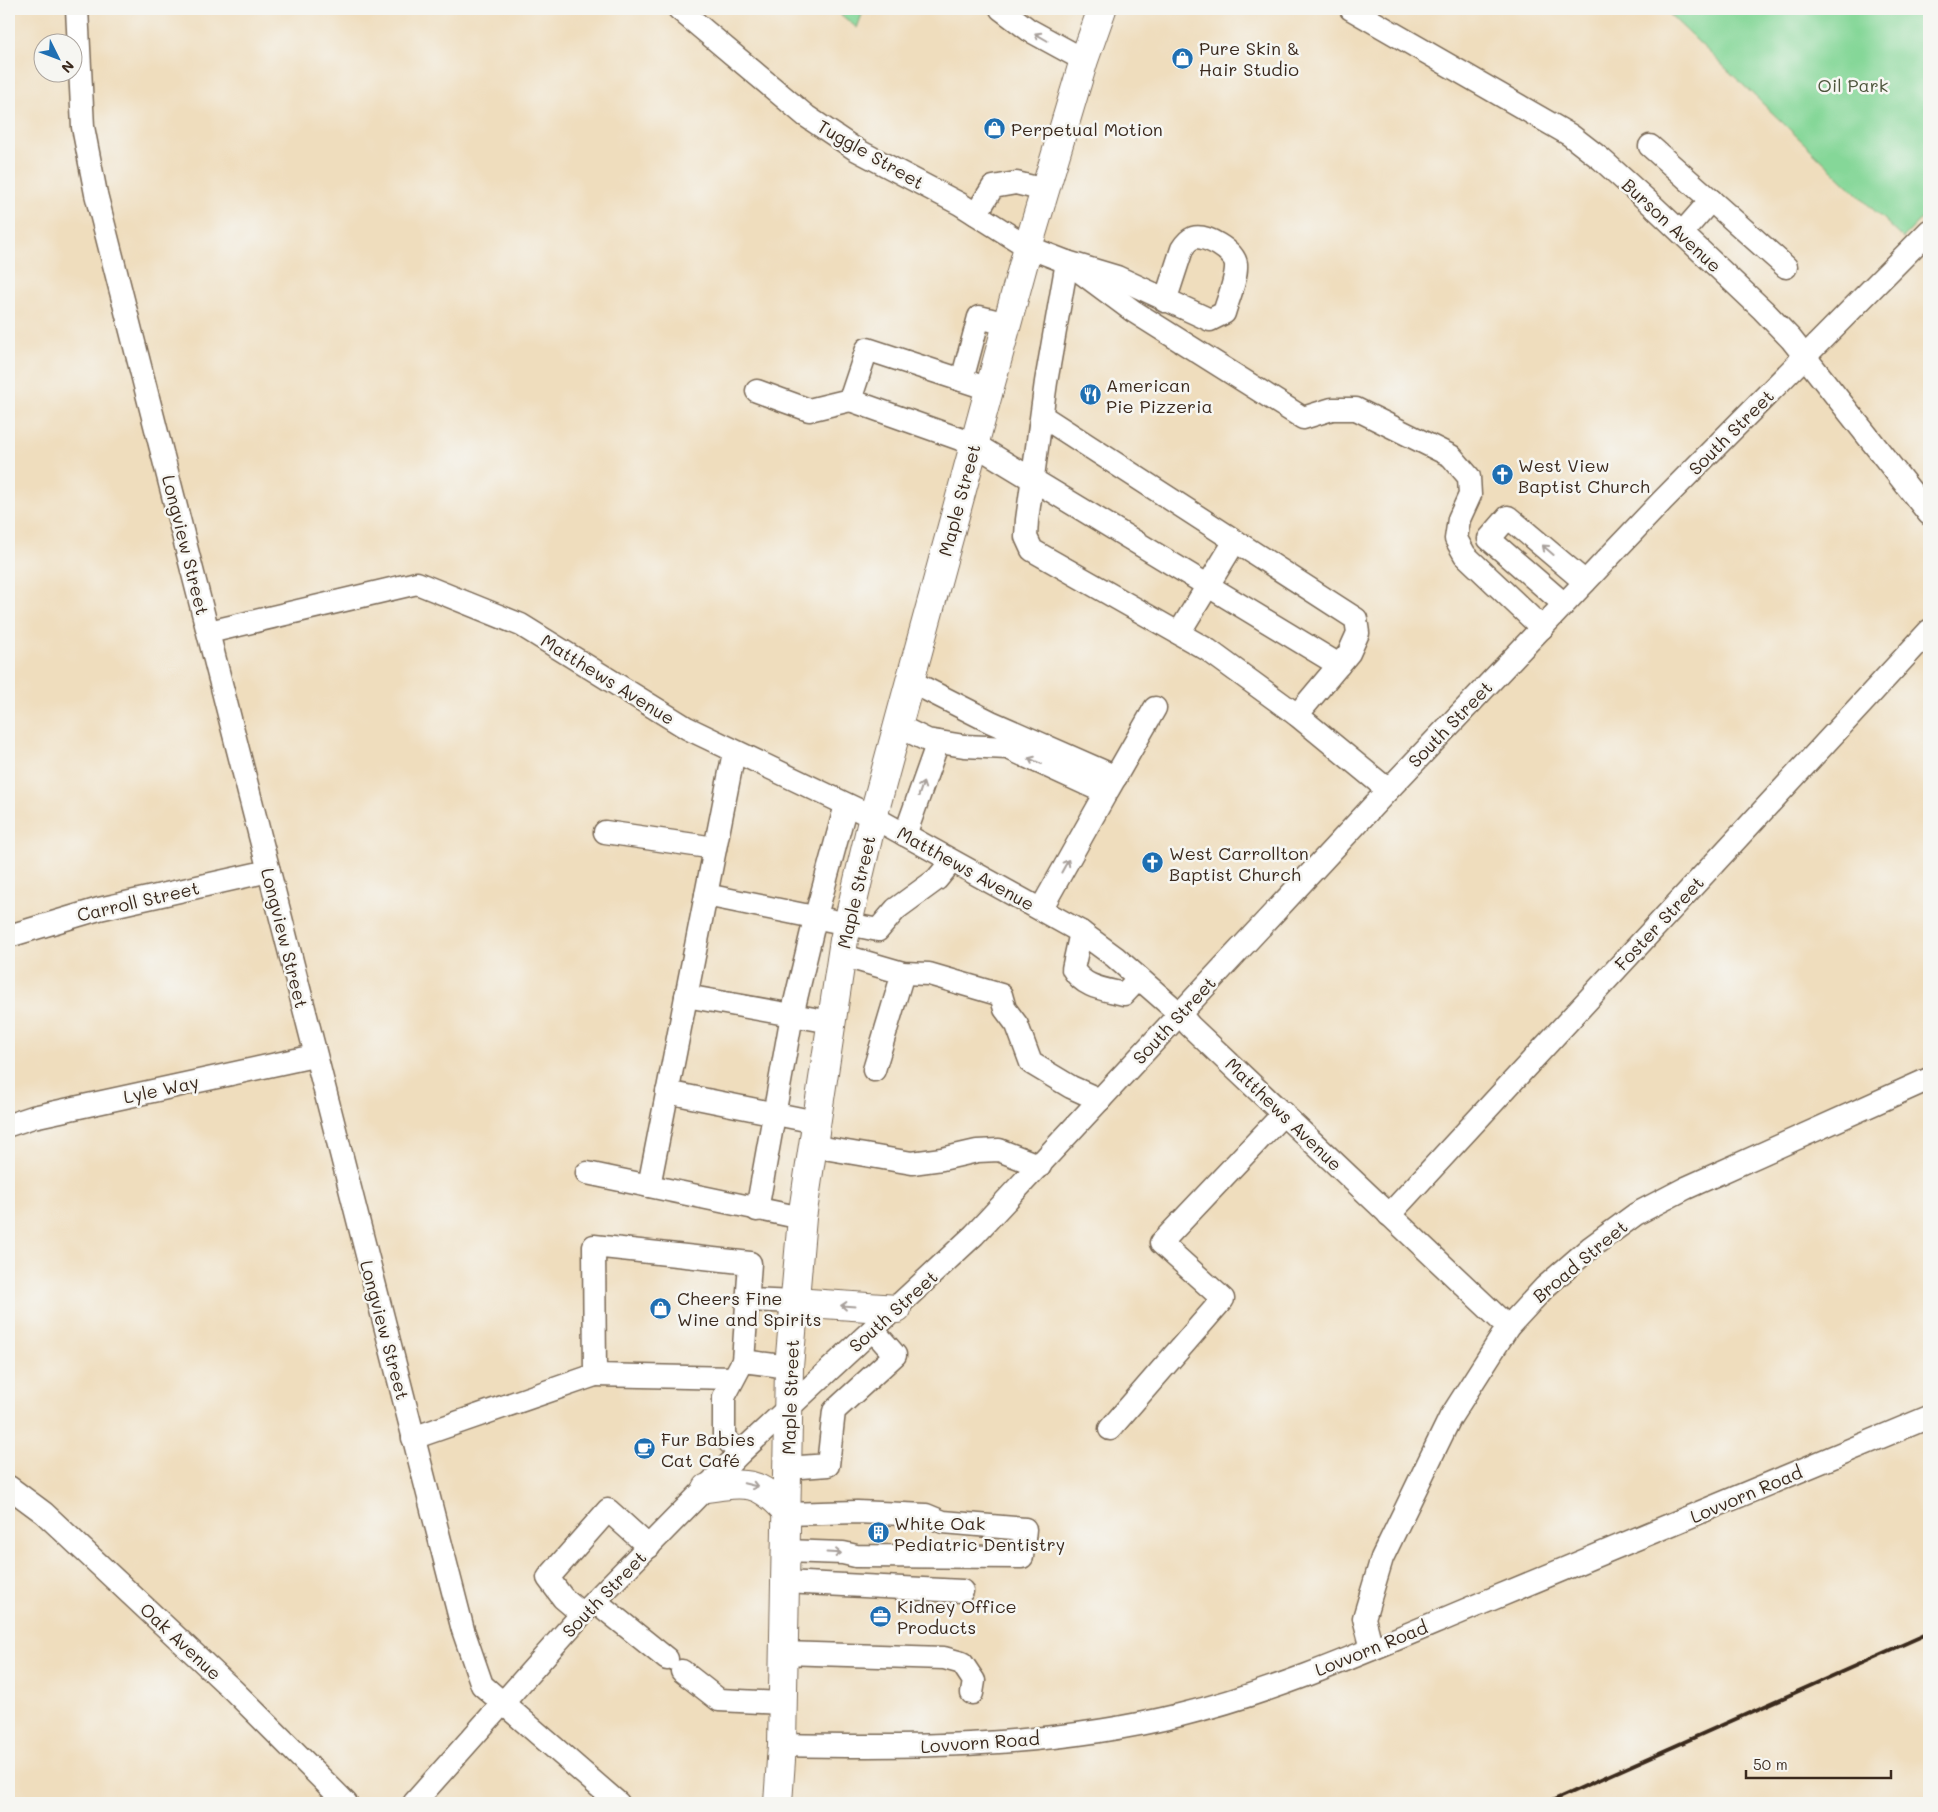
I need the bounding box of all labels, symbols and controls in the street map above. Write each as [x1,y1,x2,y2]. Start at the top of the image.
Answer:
one-way arrow [1034,31,1049,41]
north arrow [32,32,82,82]
place label: Pure Skin & Hair Studio [1199,36,1300,81]
shop icon: Pure Skin & Hair Studio [1171,46,1195,70]
text: N [57,57,79,77]
park label: Oil Park [1818,73,1888,97]
street label: Tuggle Street [813,114,929,194]
shop icon: Perpetual Motion [983,117,1007,141]
place label: Perpetual Motion [1011,117,1163,141]
street label: Burson Avenue [1617,173,1727,277]
place label: American Pie Pizzeria [1106,373,1213,418]
restaurant icon: American Pie Pizzeria [1078,383,1102,407]
street label: South Street [1683,384,1779,480]
street label: Maple Street [932,441,986,559]
place label: West View Baptist Church [1518,453,1650,498]
church icon: West View Baptist Church [1490,463,1514,487]
street label: Longview Street [157,472,215,618]
one-way arrow [1542,544,1555,556]
street label: Matthews Avenue [537,628,679,730]
street label: South Street [1403,675,1497,773]
one-way arrow [1028,755,1043,765]
one-way arrow [917,782,926,798]
street label: Matthews Avenue [893,820,1039,916]
street label: Maple Street [831,833,881,951]
place label: West Carrollton Baptist Church [1169,841,1309,886]
church icon: West Carrollton Baptist Church [1141,851,1165,875]
one-way arrow [1060,859,1070,874]
street label: Longview Street [256,865,314,1011]
street label: Foster Street [1609,871,1709,975]
street label: Carroll Street [74,875,202,927]
street label: South Street [1127,971,1221,1069]
street label: Matthews Avenue [1220,1052,1348,1176]
street label: Lyle Way [121,1069,201,1109]
street label: Broad Street [1528,1214,1632,1308]
street label: Longview Street [355,1257,415,1403]
street label: South Street [843,1265,943,1357]
place label: Cheers Fine Wine and Spirits [677,1286,822,1331]
shop icon: Cheers Fine Wine and Spirits [649,1296,673,1320]
one-way arrow [841,1301,857,1311]
street label: Maple Street [776,1339,804,1455]
place label: Fur Babies Cat Café [661,1427,755,1472]
cafe icon: Fur Babies Cat Café [633,1437,657,1461]
street label: Lovvorn Road [1686,1460,1806,1528]
one-way arrow [742,1481,758,1490]
place label: White Oak Pediatric Dentistry [894,1511,1065,1556]
building icon: White Oak Pediatric Dentistry [866,1521,890,1545]
street label: South Street [557,1545,651,1643]
one-way arrow [826,1548,842,1557]
place label: Kidney Office Products [897,1594,1017,1639]
street label: Oak Avenue [135,1597,227,1685]
office icon: Kidney Office Products [869,1604,893,1628]
street label: Lovvorn Road [1311,1614,1431,1682]
street label: Lovvorn Road [920,1726,1040,1758]
scale bar [1746,1747,1890,1779]
text: 50 m [1753,1754,1788,1774]

